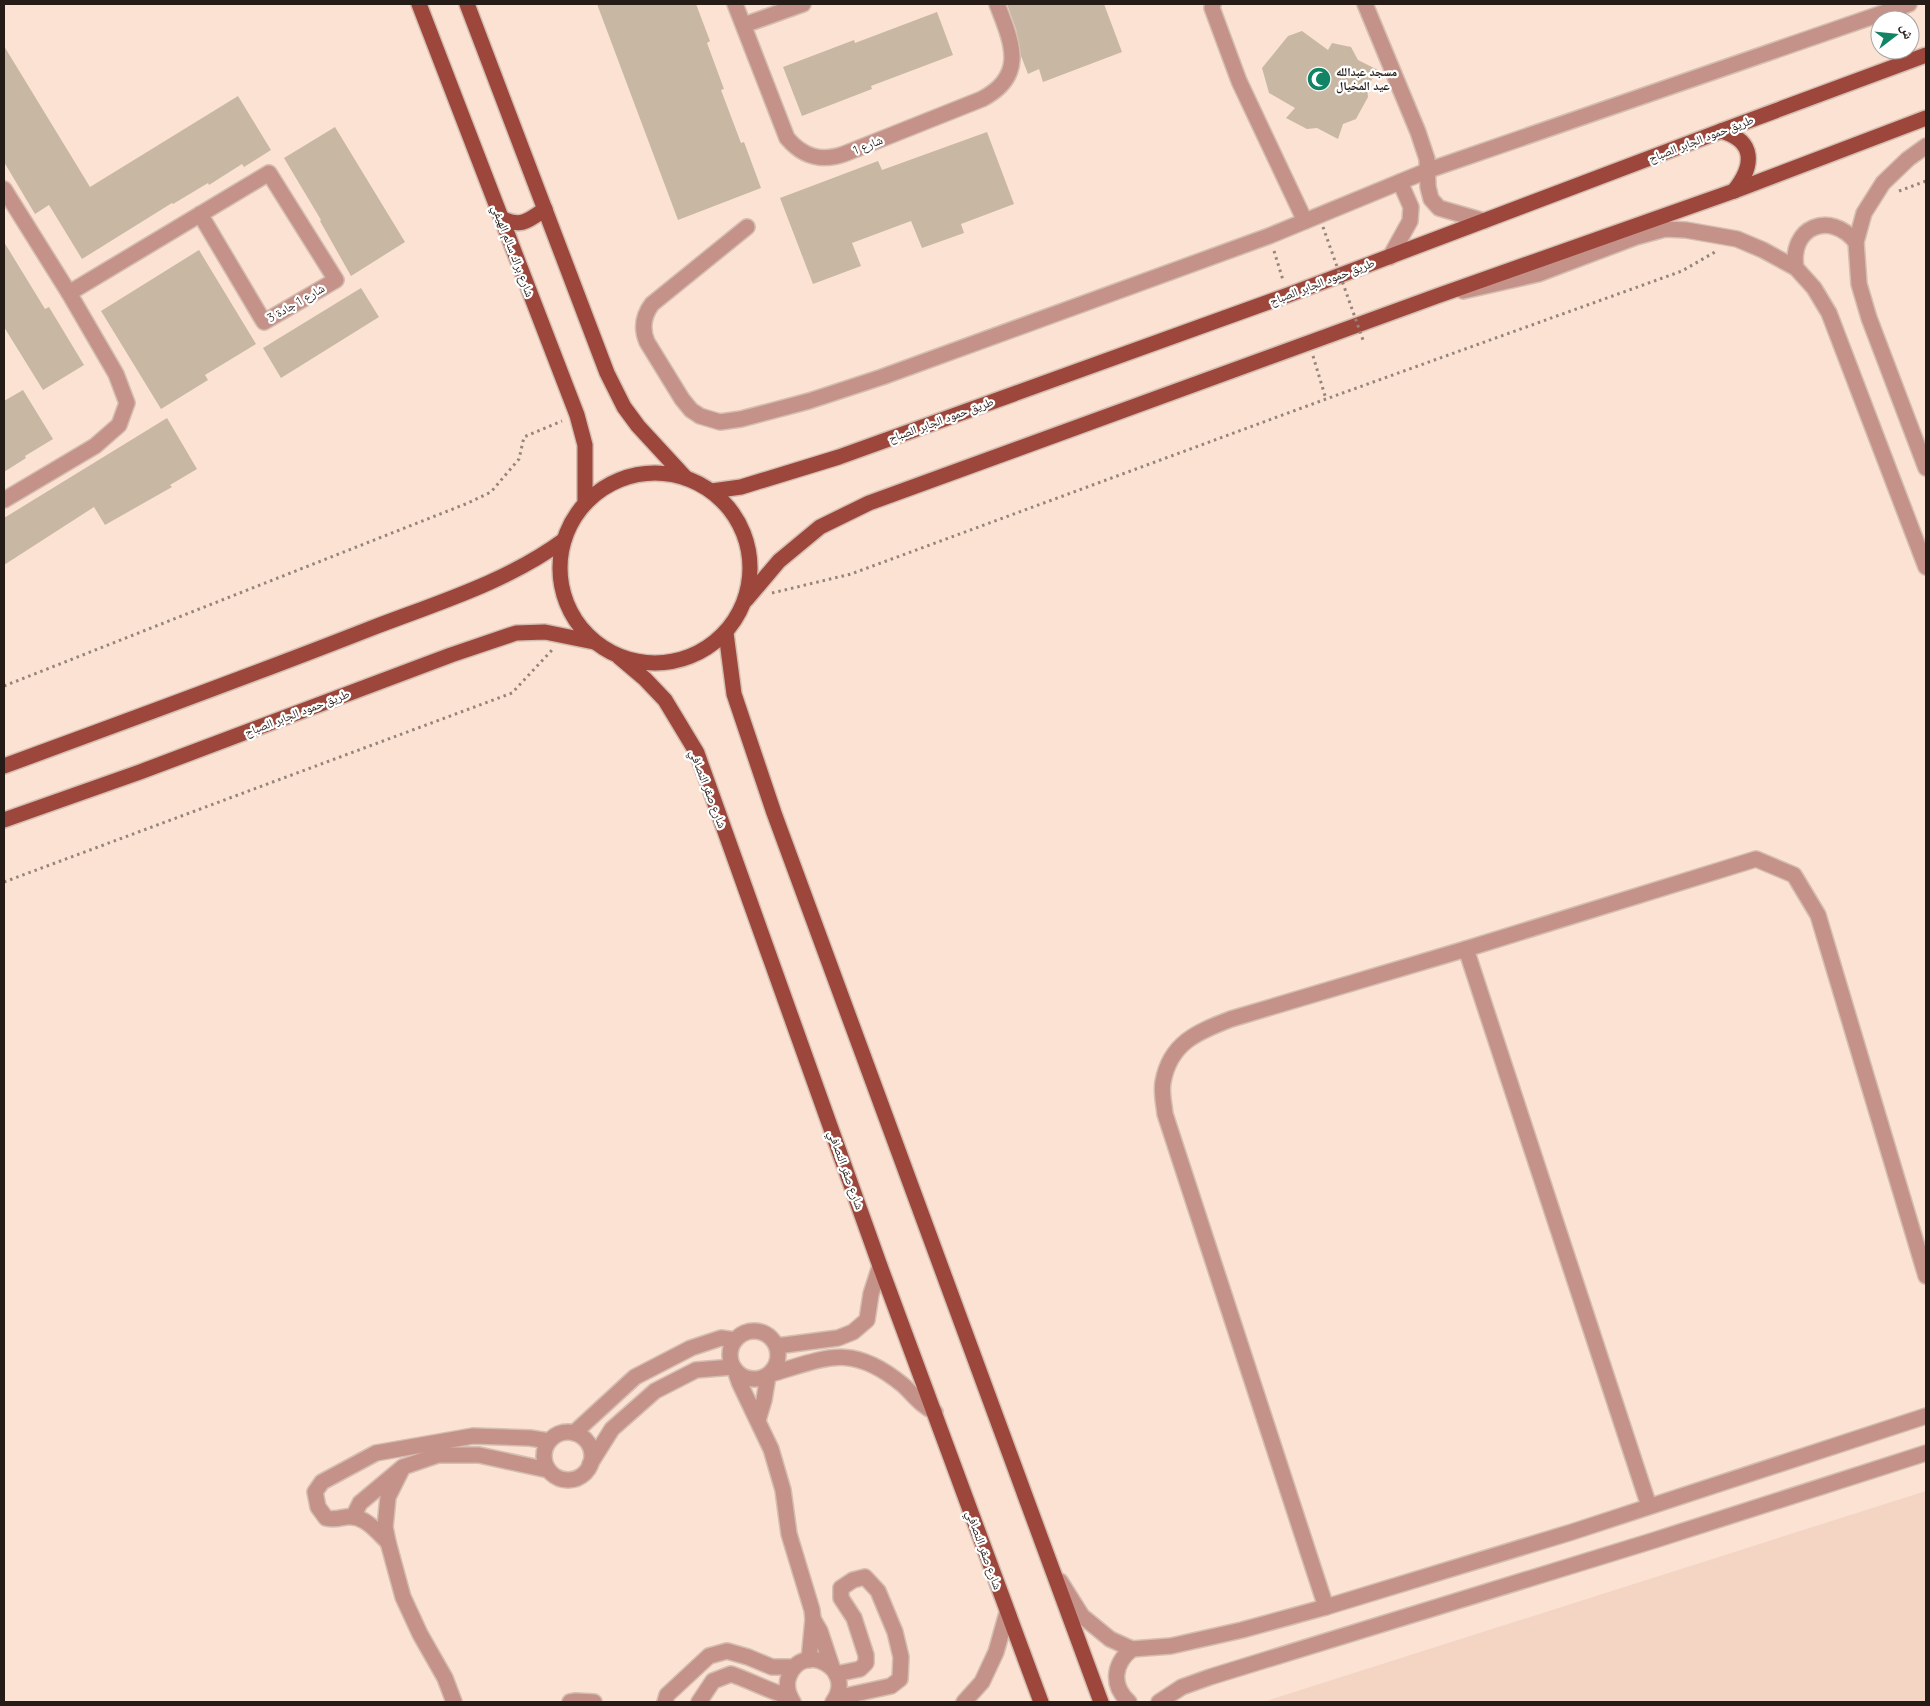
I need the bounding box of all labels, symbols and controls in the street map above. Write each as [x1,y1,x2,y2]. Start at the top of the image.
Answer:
north arrow [1870,10,1920,60]
text: ش [1897,22,1918,41]
place label: مسجد عبدالله عيد المخيال [1336,64,1398,94]
mosque icon: مسجد عبدالله عيد المخيال [1306,66,1332,92]
street label: طريق حمود الجابر الصباح [1646,112,1756,166]
street label: شارع 1 [851,132,885,158]
street label: شارع براك سالم الهيفي [486,203,538,300]
street label: طريق حمود الجابر الصباح [1267,255,1377,309]
street label: شارع 1 جادة 3 [264,280,328,326]
street label: طريق حمود الجابر الصباح [886,393,996,446]
street label: طريق حمود الجابر الصباح [242,686,352,740]
street label: شارع صقر النصافي [684,747,730,831]
street label: شارع صقر النصافي [822,1128,868,1212]
street label: شارع صقر النصافي [960,1508,1006,1592]

